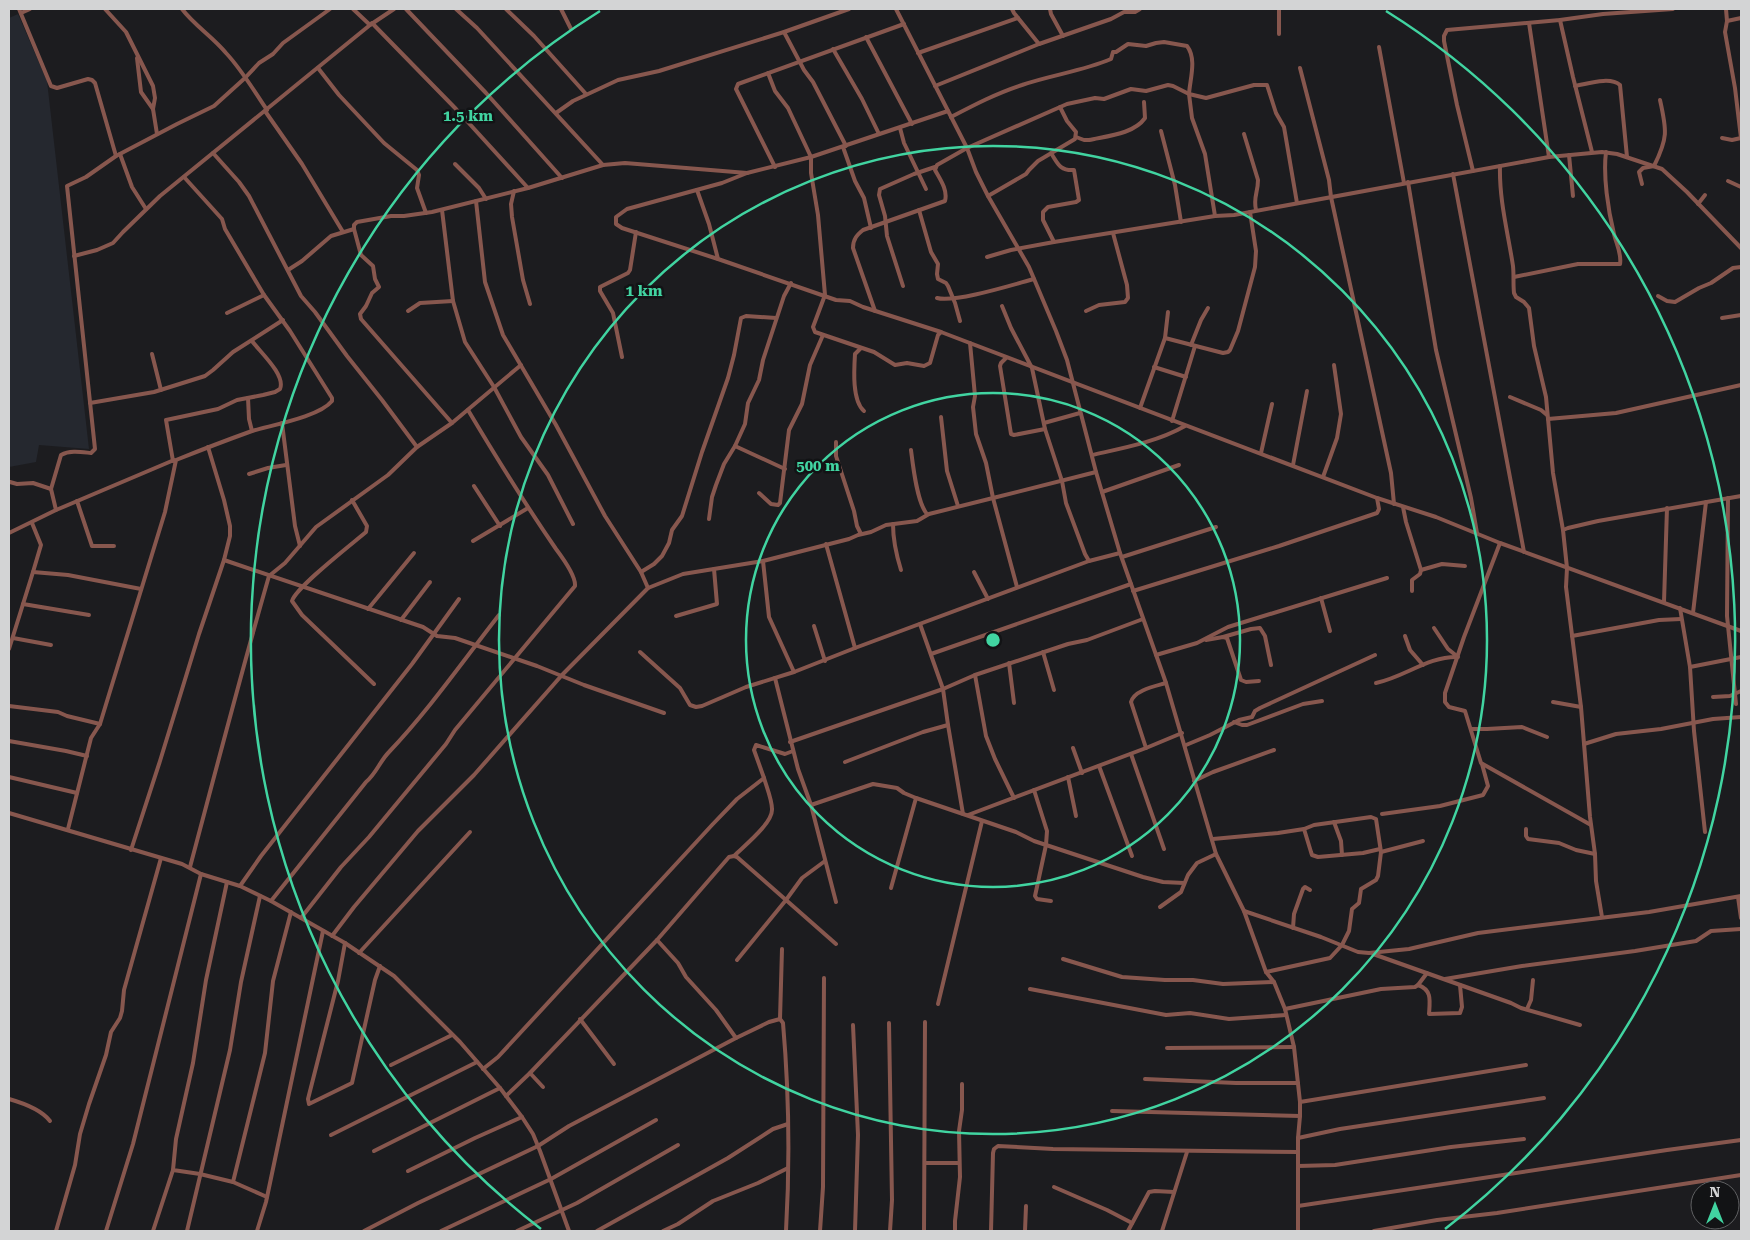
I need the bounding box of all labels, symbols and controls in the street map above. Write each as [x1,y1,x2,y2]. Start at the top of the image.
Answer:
text: 1.5 km [443,107,494,125]
text: 1 km [625,282,663,300]
text: 500 m [796,457,840,475]
centre of rings [984,631,1002,649]
north arrow [1690,1180,1740,1230]
text: N [1710,1184,1721,1200]

